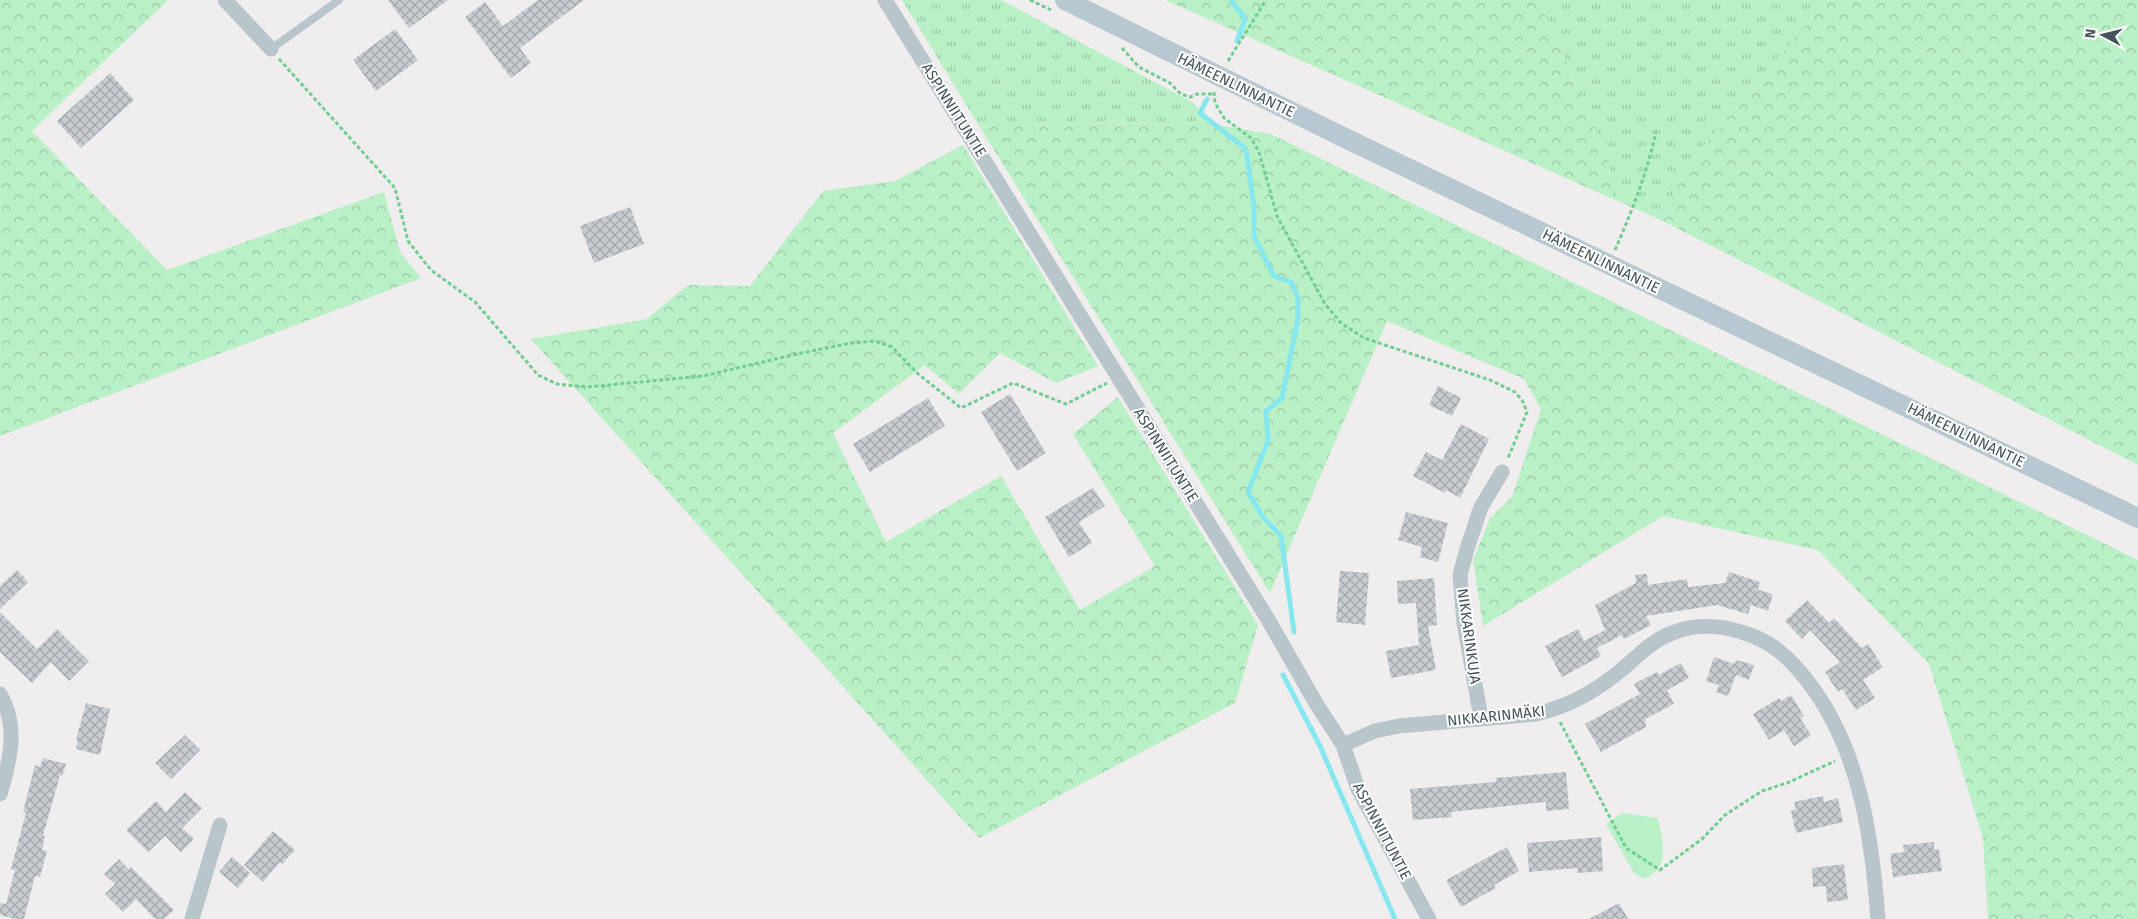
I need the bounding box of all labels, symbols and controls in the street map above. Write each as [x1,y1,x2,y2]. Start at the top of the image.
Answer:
north arrow [2078,10,2128,60]
text: N [2082,28,2100,39]
street label: HÄMEENLINNANTIE [1174,49,1298,121]
street label: ASPINNIITUNTIE [918,60,990,160]
street label: HÄMEENLINNANTIE [1539,225,1663,297]
street label: HÄMEENLINNANTIE [1904,399,2028,471]
street label: ASPINNIITUNTIE [1130,405,1202,505]
street label: NIKKARINKUJA [1453,587,1485,685]
street label: NIKKARINMÄKI [1446,702,1546,730]
street label: ASPINNIITUNTIE [1349,779,1415,883]

